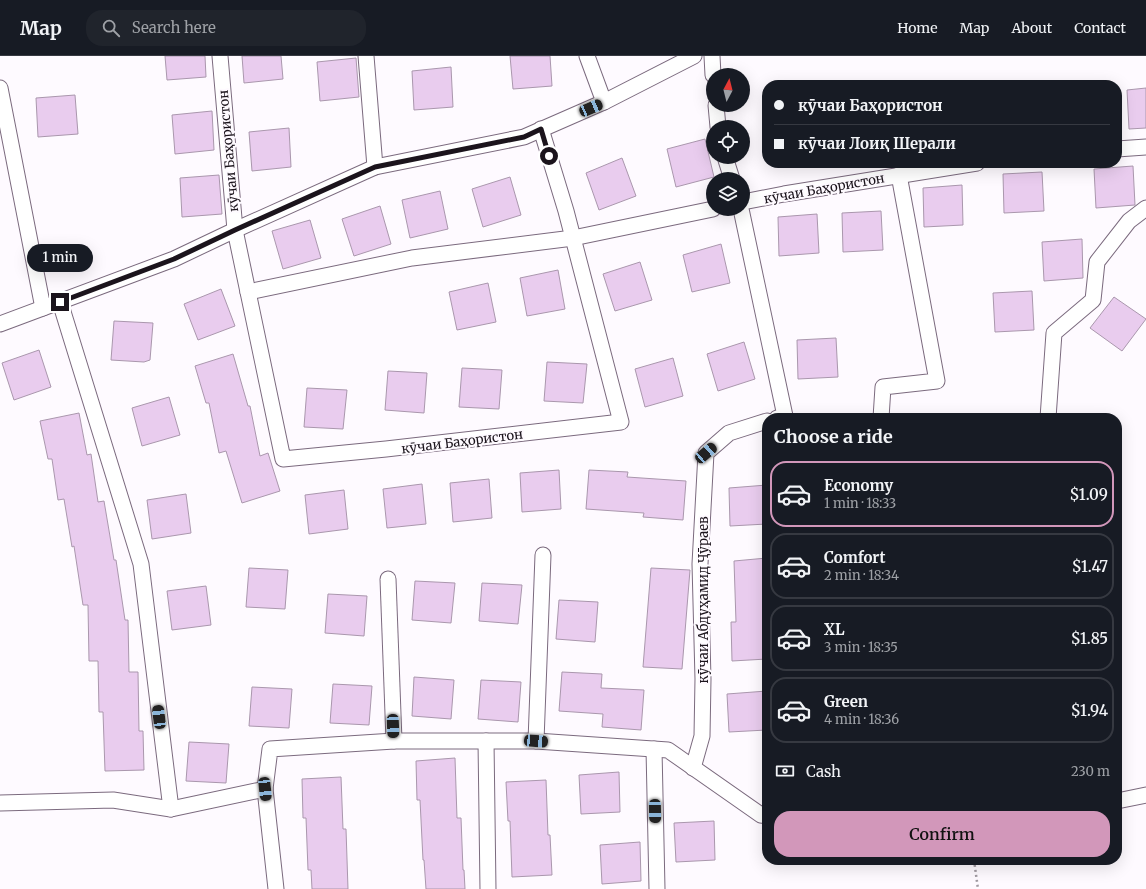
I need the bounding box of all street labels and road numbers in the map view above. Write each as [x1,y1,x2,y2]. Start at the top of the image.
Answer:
street label: кӯчаи Баҳористон [215,89,242,213]
street label: кӯчаи Баҳористон [762,170,886,207]
street label: кӯчаи Баҳористон [400,426,524,457]
street label: кӯчаи Абдуҳамид Ҷӯраев [695,516,712,684]

